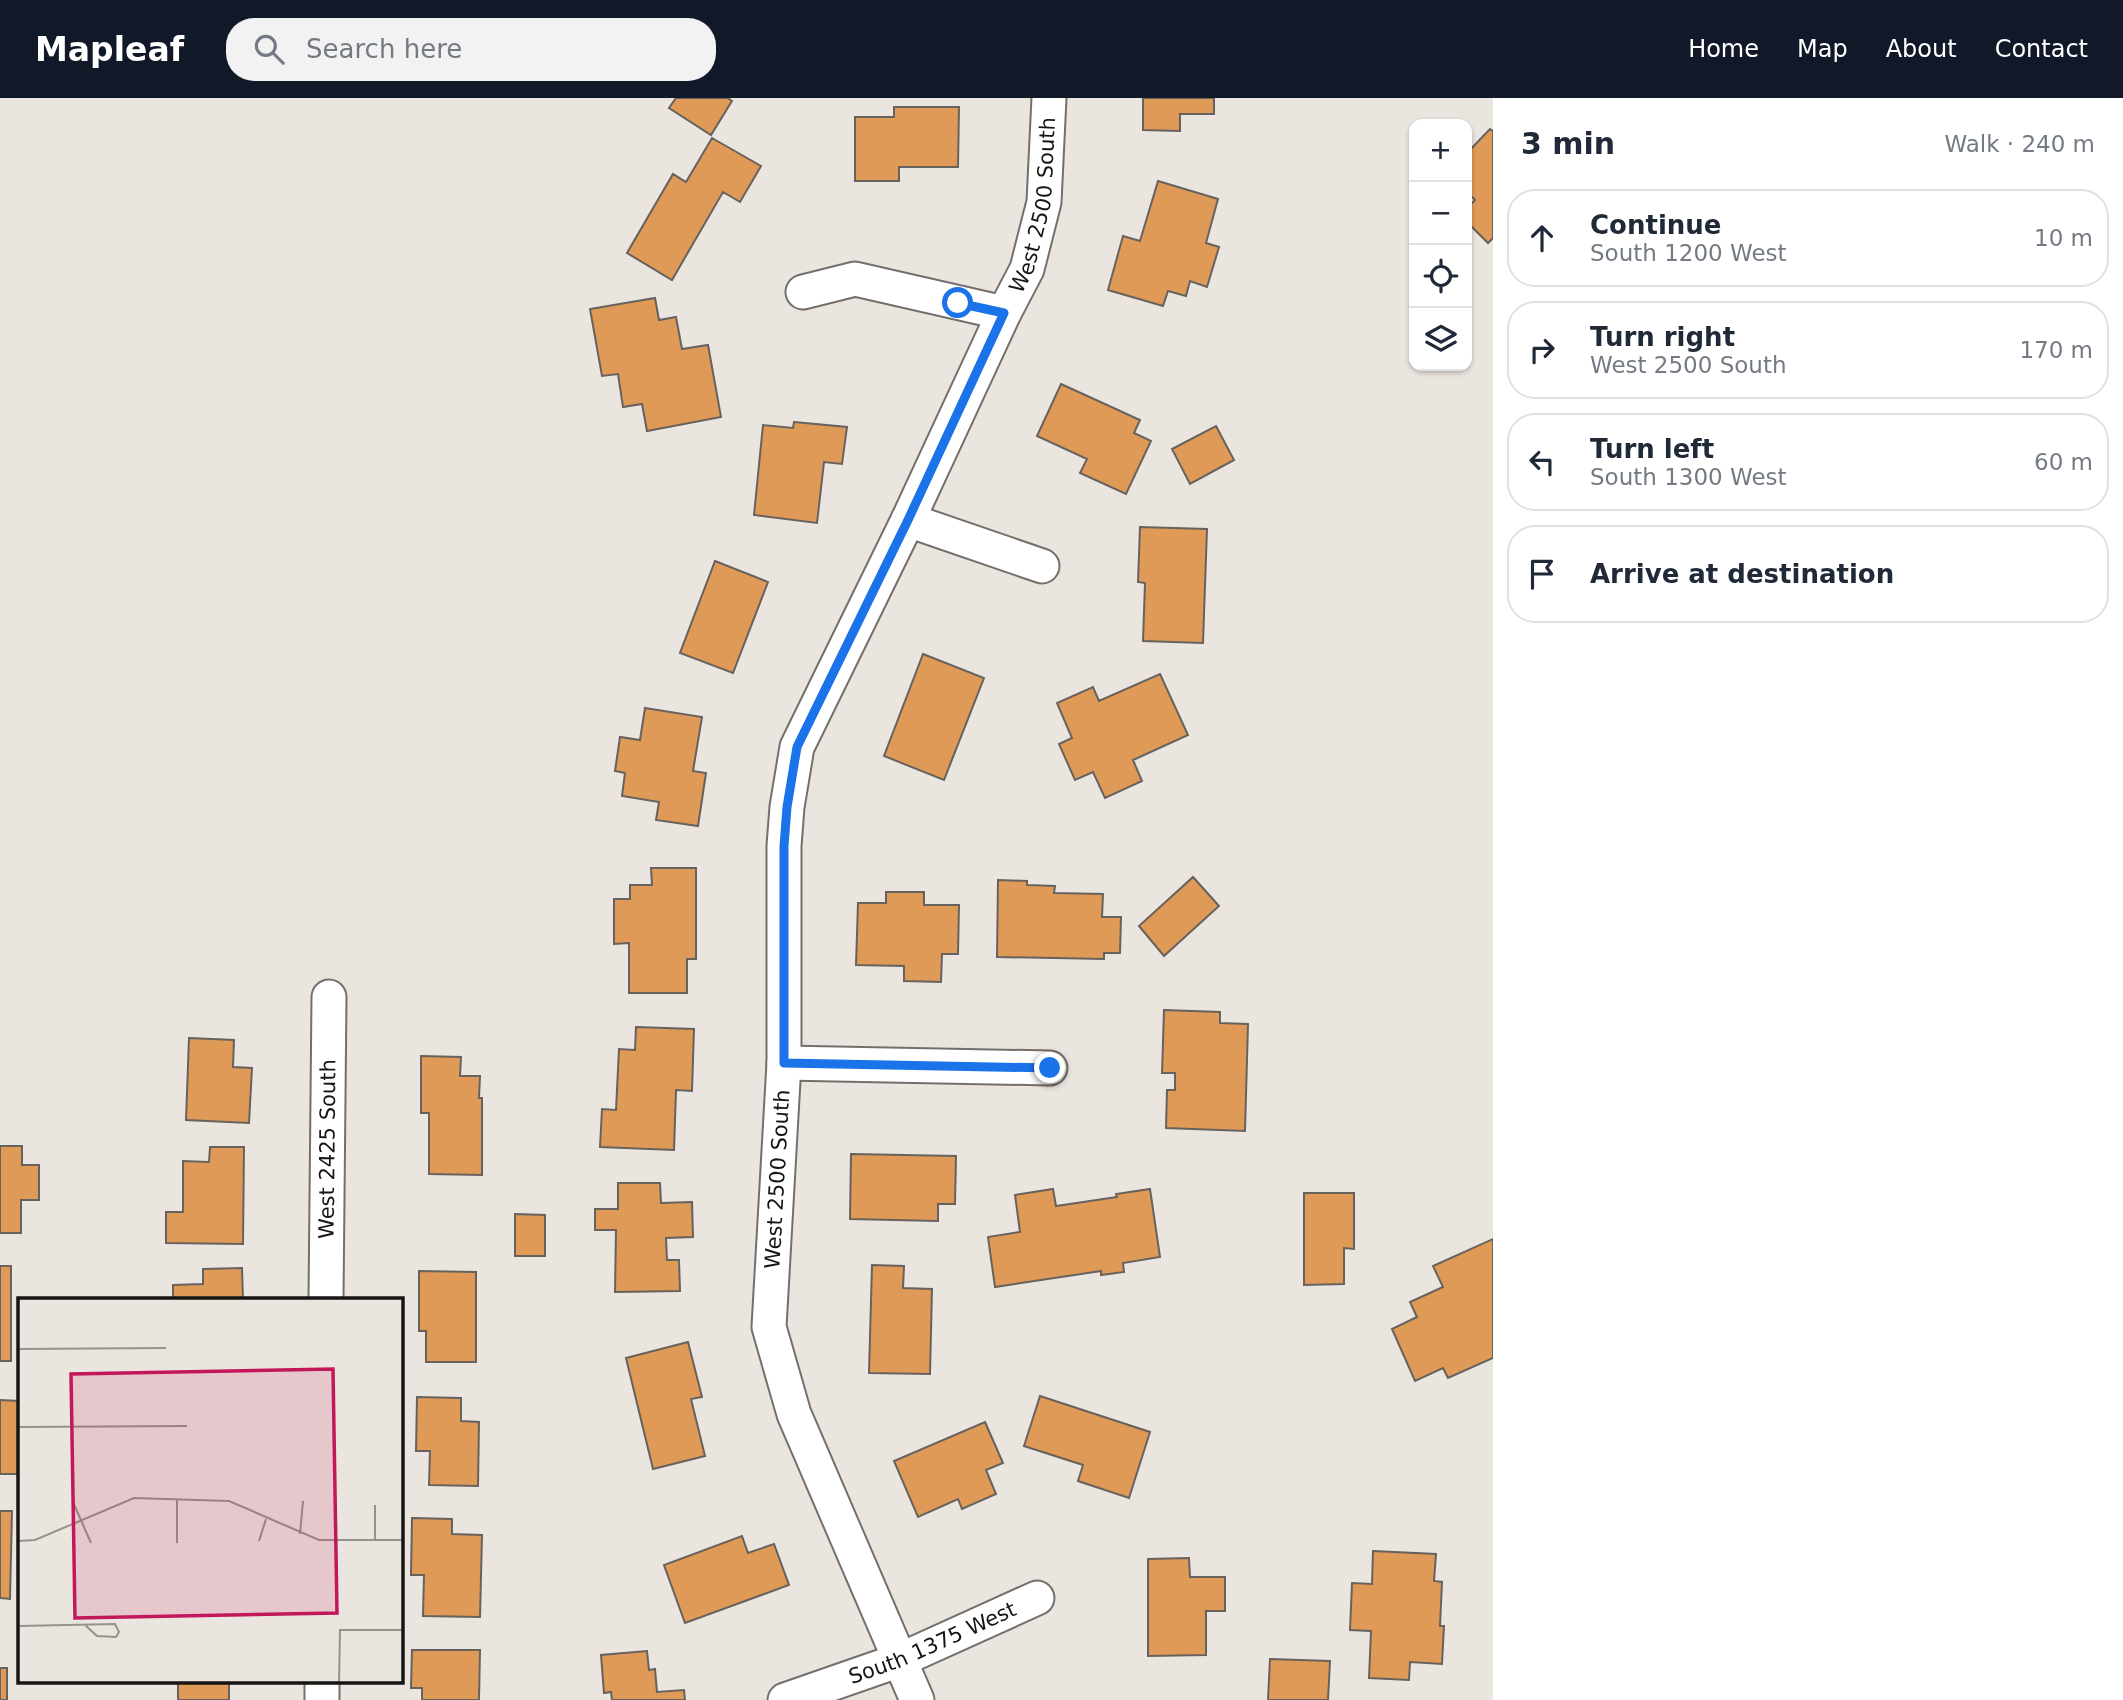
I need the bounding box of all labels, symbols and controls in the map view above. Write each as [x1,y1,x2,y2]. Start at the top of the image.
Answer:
search box [226,18,716,81]
text: Mapleaf [35,30,184,69]
icon: search [250,30,288,68]
text: Search here [306,34,462,64]
text: Home [1688,35,1759,63]
text: Map [1797,35,1848,63]
text: About [1886,35,1957,63]
text: Contact [1995,35,2088,63]
street label: West 2500 South [1005,117,1060,297]
map controls [1409,119,1472,371]
button: + [1409,119,1472,182]
text: 3 min [1521,126,1615,161]
text: Walk · 240 m [1944,131,2095,157]
button: − [1409,182,1472,245]
text: Continue [1590,210,1721,240]
icon: ahead [1523,219,1561,257]
text: 10 m [2034,225,2093,251]
text: South 1200 West [1590,240,1787,266]
button: locate [1409,245,1472,308]
route start [942,287,973,318]
button: layers [1409,308,1472,371]
text: Turn right [1590,322,1735,352]
icon: right [1523,331,1561,369]
text: 170 m [2019,337,2093,363]
text: West 2500 South [1590,352,1787,378]
text: Turn left [1590,434,1714,464]
icon: left [1523,443,1561,481]
text: 60 m [2034,449,2093,475]
text: South 1300 West [1590,464,1787,490]
icon: arrive [1523,555,1561,593]
text: Arrive at destination [1590,559,1894,589]
route end [1034,1052,1065,1083]
street label: West 2425 South [315,1059,340,1239]
street label: West 2500 South [760,1089,794,1269]
inset map [18,1298,402,1682]
street label: South 1375 West [845,1597,1020,1689]

